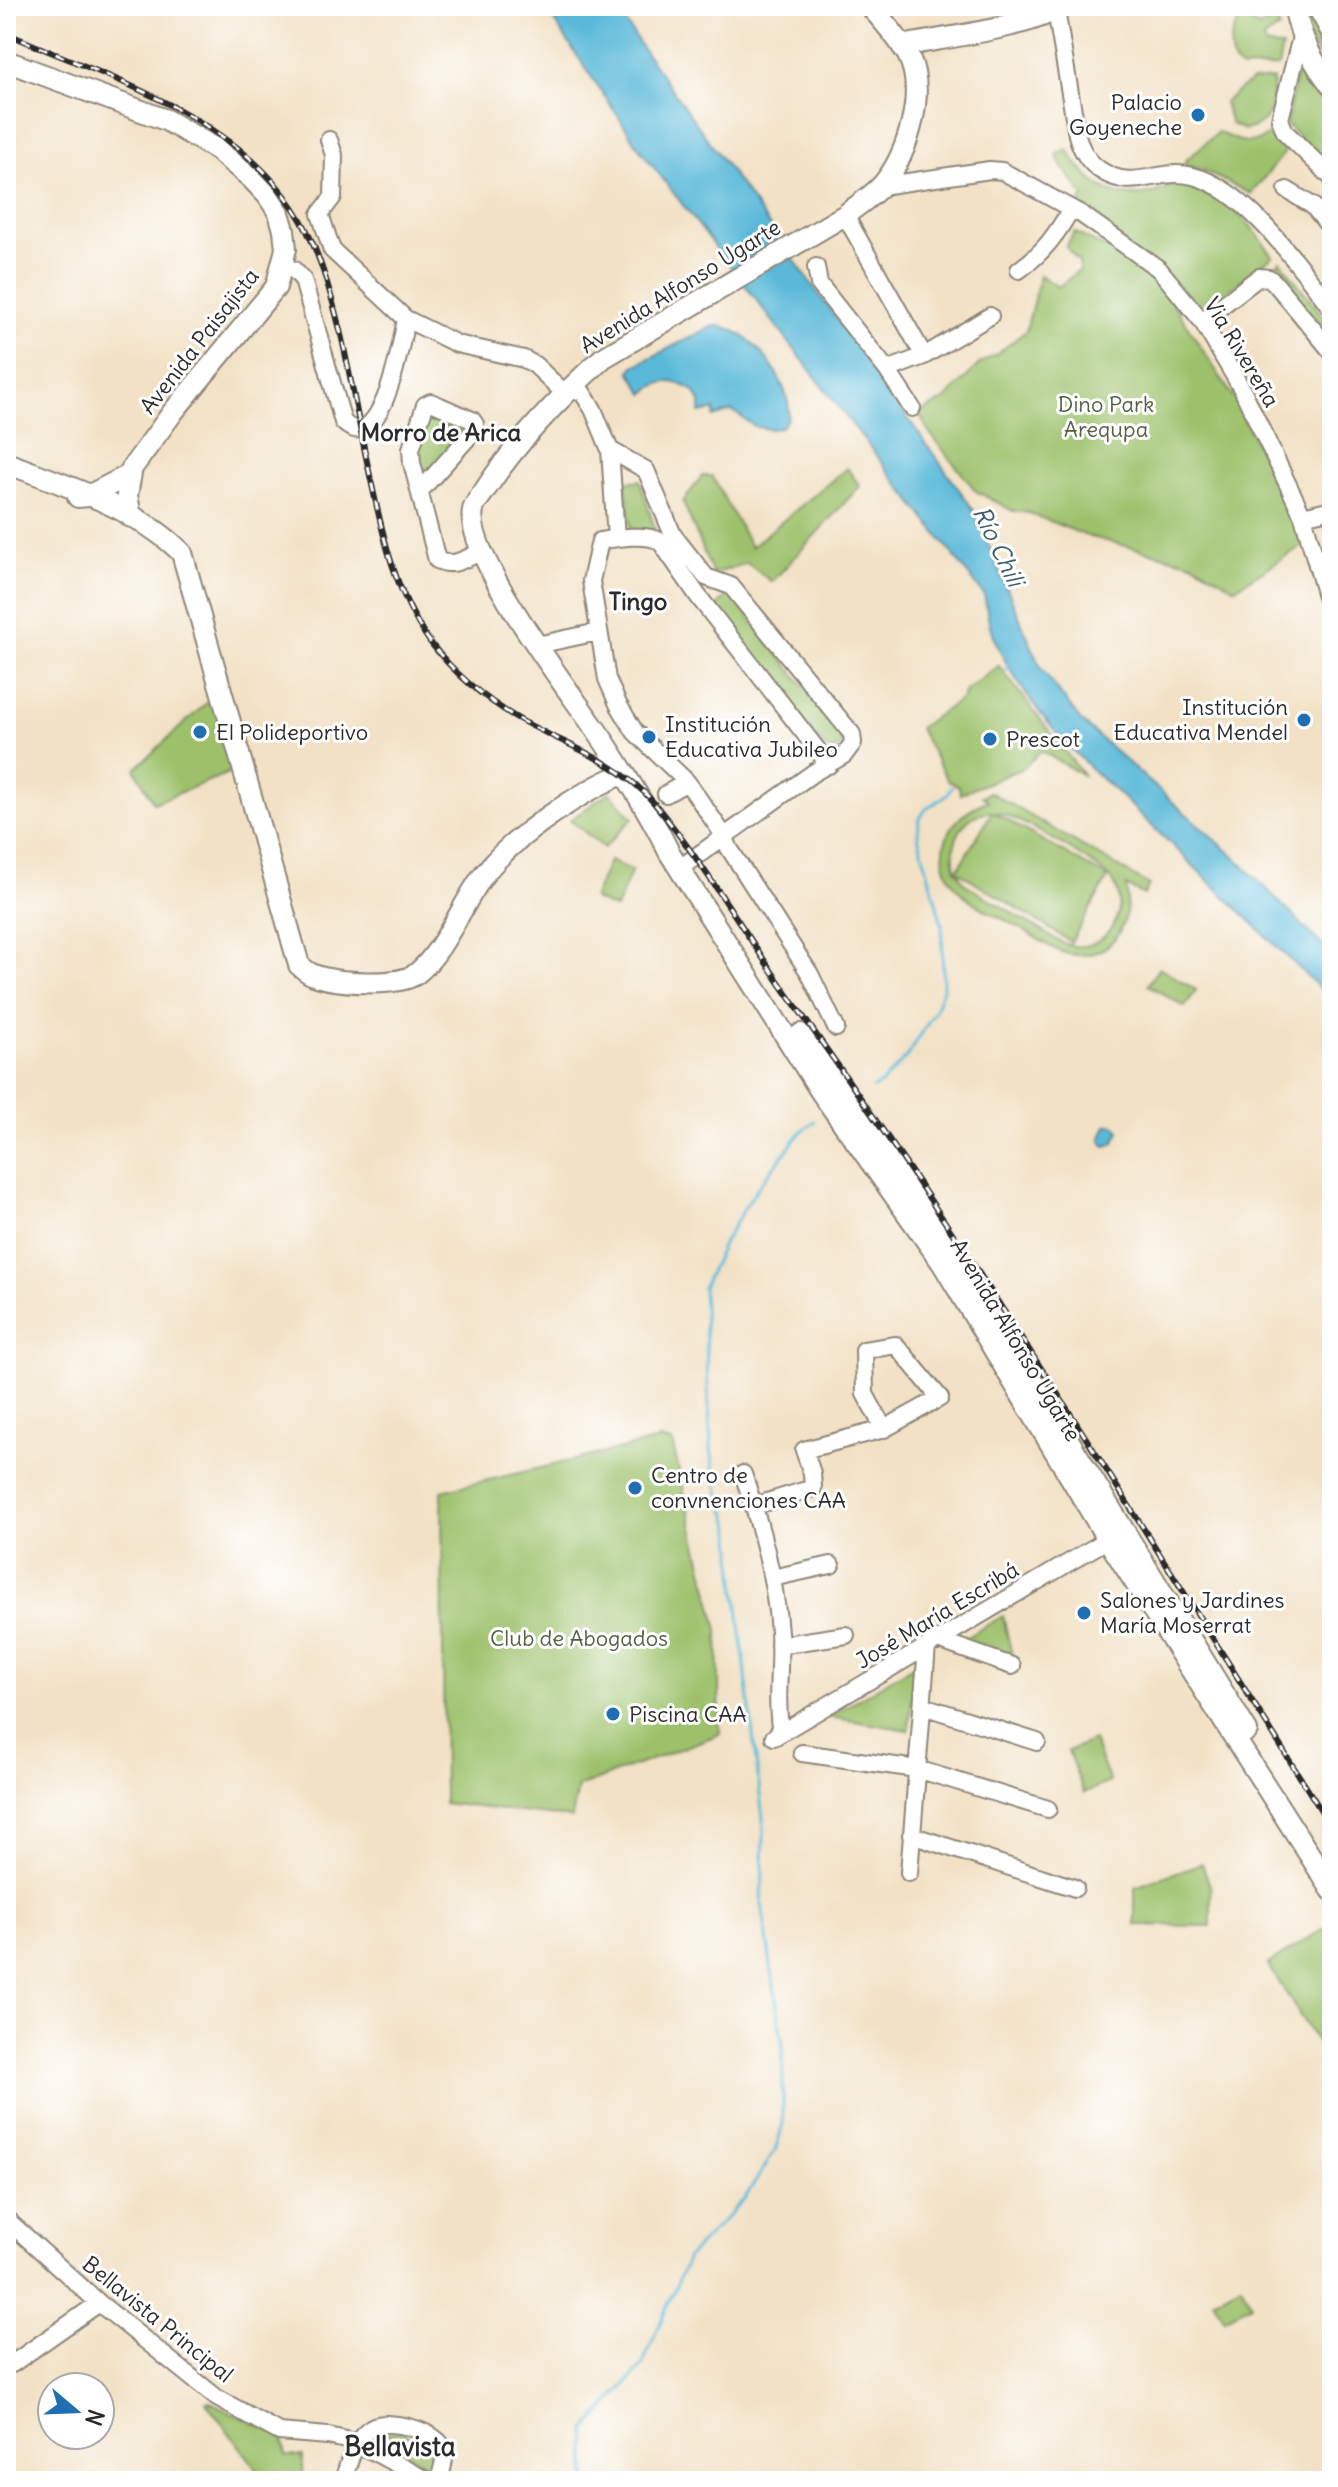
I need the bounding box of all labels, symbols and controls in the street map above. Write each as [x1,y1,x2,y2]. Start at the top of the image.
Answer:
place label: Palacio Goyeneche [1069,88,1182,141]
marker: Palacio Goyeneche [1189,106,1207,124]
street label: Avenida Alfonso Ugarte [575,213,785,359]
street label: Avenida Paisajista [133,262,265,420]
street label: Via Rivereña [1198,292,1286,412]
park label: Dino Park Arequpa [1058,390,1154,443]
district label: Morro de Arica [361,417,521,447]
water label: Río Chili [967,501,1032,593]
district label: Tingo [609,586,667,616]
place label: Institución Educativa Mendel [1114,693,1288,746]
place label: Institución Educativa Jubileo [665,710,838,763]
marker: Institución Educativa Mendel [1295,711,1313,729]
place label: El Polideportivo [216,718,368,746]
marker: El Polideportivo [191,723,209,741]
place label: Prescot [1006,725,1080,753]
marker: Institución Educativa Jubileo [640,728,658,746]
marker: Prescot [981,730,999,748]
street label: Avenida Alfonso Ugarte [944,1234,1088,1446]
place label: Centro de convnenciones CAA [651,1461,846,1514]
marker: Centro de convnenciones CAA [626,1479,644,1497]
street label: José María Escribá [850,1555,1024,1675]
place label: Salones y Jardines María Moserrat [1100,1586,1285,1639]
marker: Salones y Jardines María Moserrat [1075,1604,1093,1622]
park label: Club de Abogados [490,1624,668,1652]
place label: Piscina CAA [629,1700,747,1728]
marker: Piscina CAA [604,1705,622,1723]
street label: Bellavista Principal [77,2250,239,2388]
north arrow [36,2371,116,2451]
text: N [79,2406,111,2429]
district label: Bellavista [344,2430,456,2463]

